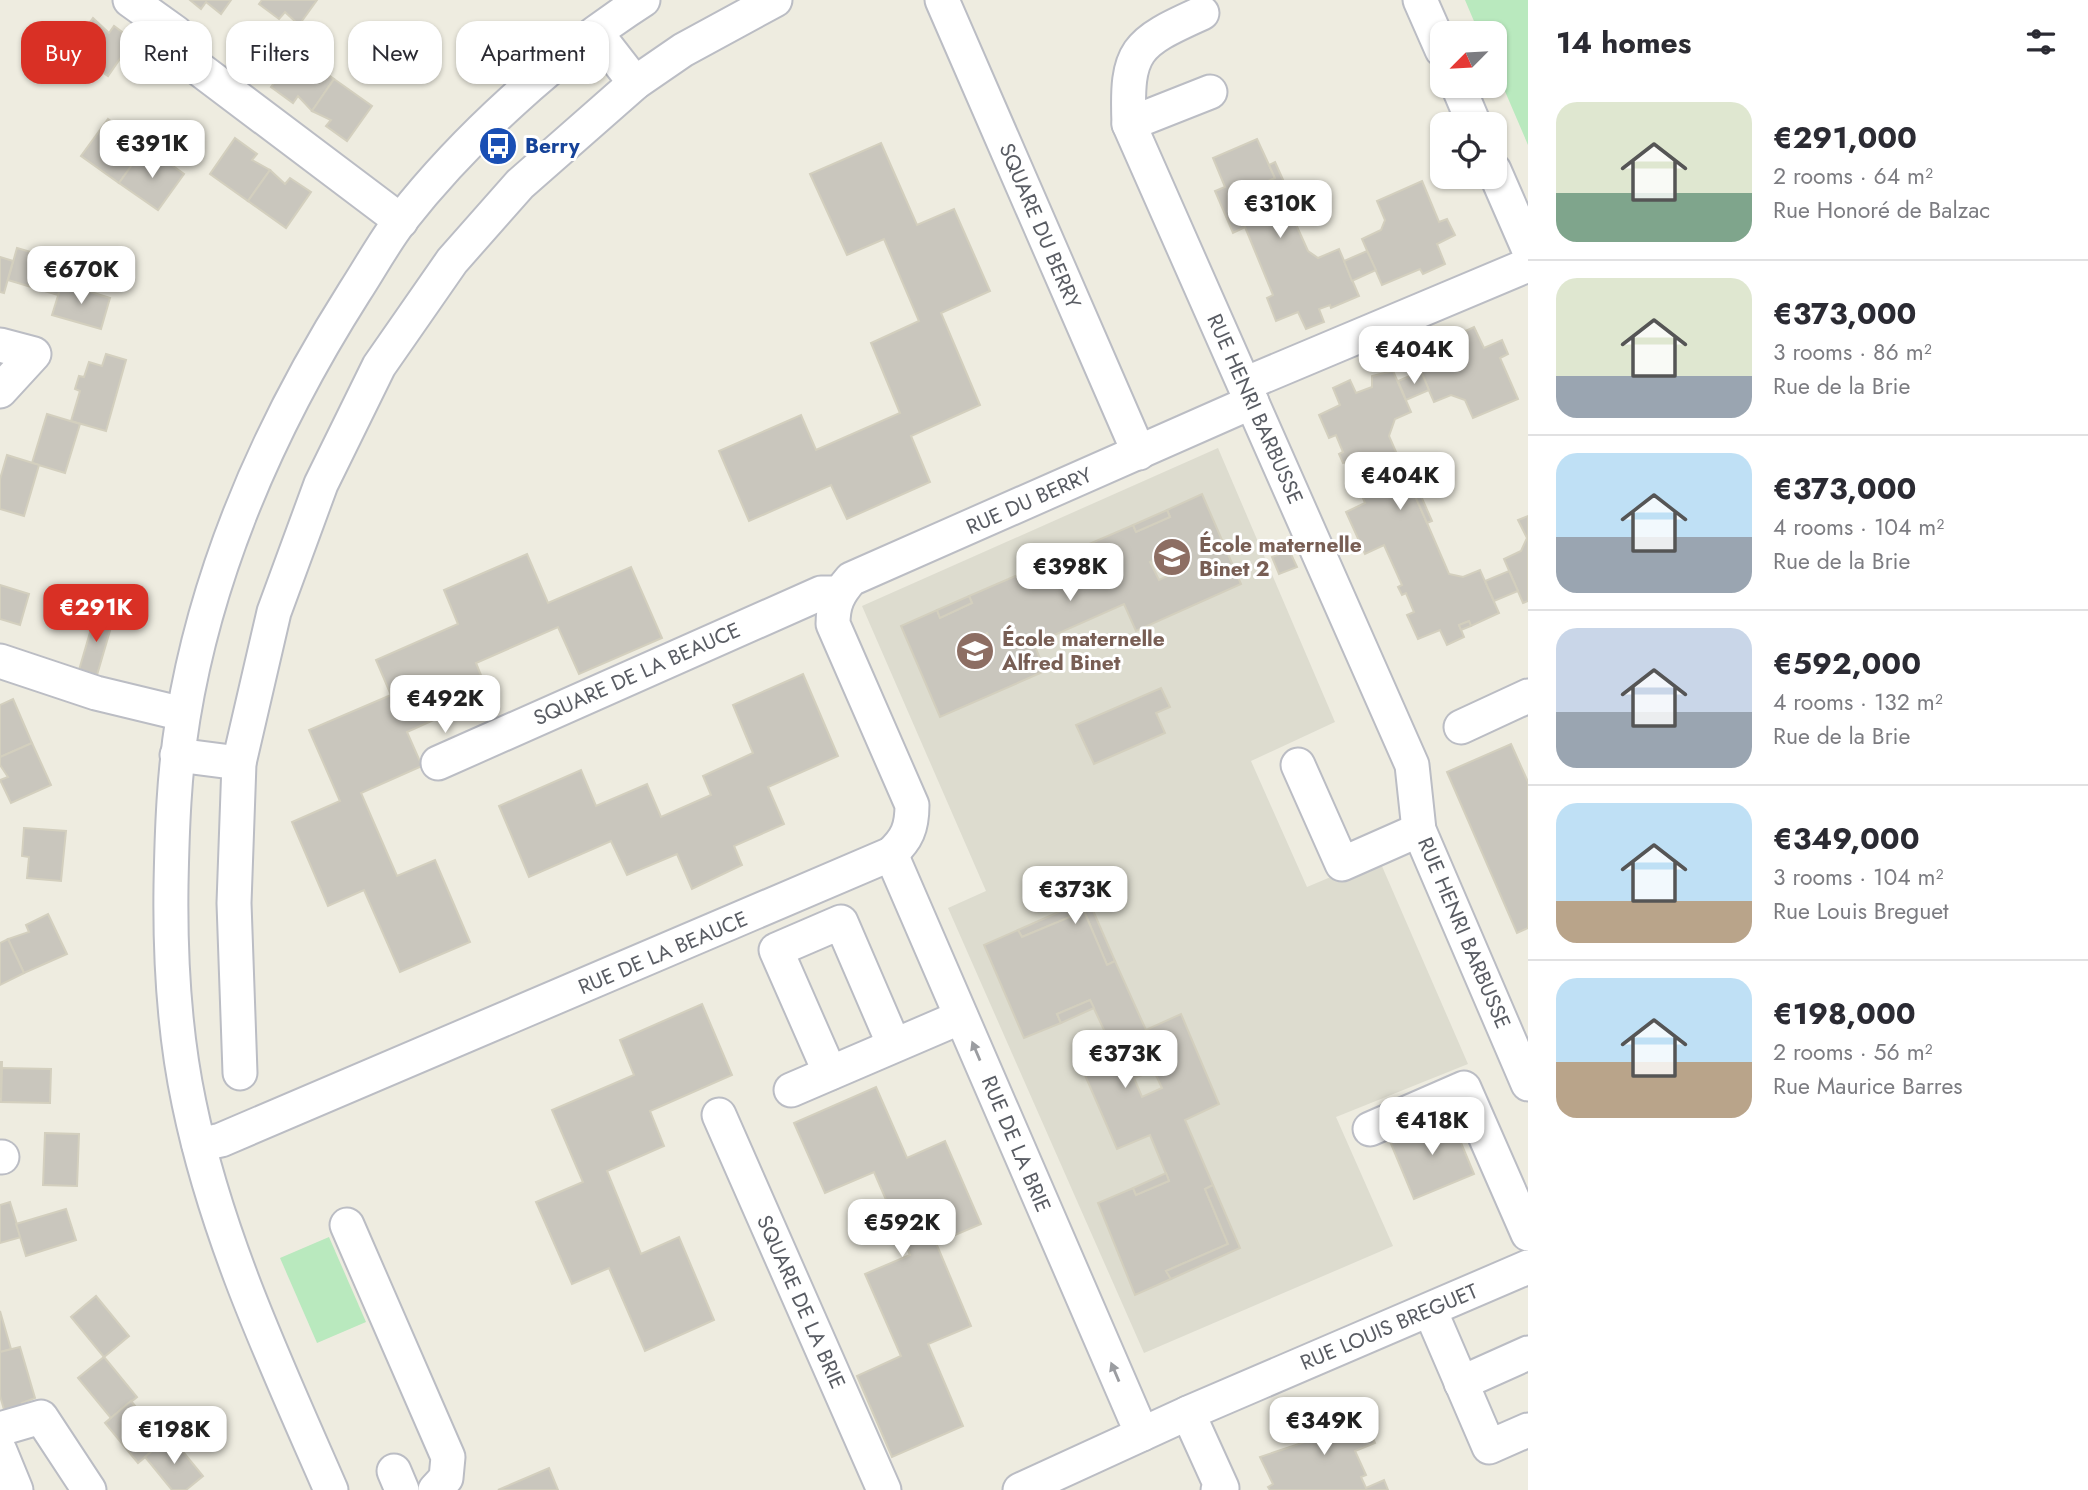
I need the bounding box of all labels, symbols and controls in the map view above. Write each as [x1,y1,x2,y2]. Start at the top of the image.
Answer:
chip: Buy [21,21,106,84]
chip: Rent [120,21,212,84]
chip: Filters [226,21,334,84]
chip: New [348,21,442,84]
chip: Apartment [456,21,609,84]
north arrow [1430,21,1507,98]
map controls [1430,21,1507,189]
text: 14 homes [1556,21,1691,64]
icon: filters [2022,23,2060,61]
button: locate [1430,112,1507,189]
text: €291,000 [1773,116,1917,159]
pin: €391K [103,120,201,180]
bus stop icon: Berry [477,125,519,167]
text: €391K [116,126,188,160]
icon: home [1612,130,1696,214]
place label: Berry [525,131,581,161]
street label: SQUARE DU BERRY [992,139,1088,314]
text: 2 rooms · 64 m² [1773,159,1933,193]
pin: €310K [1231,180,1329,240]
text: €310K [1244,186,1316,220]
text: Rue Honoré de Balzac [1773,193,1990,227]
pin: €670K [32,246,130,306]
text: €670K [43,252,119,286]
text: €373,000 [1773,292,1916,335]
icon: home [1612,306,1696,390]
street label: RUE HENRI BARBUSSE [1200,309,1310,509]
pin: €404K [1365,326,1463,386]
text: €404K [1375,332,1453,366]
text: 3 rooms · 86 m² [1773,335,1932,369]
text: Rue de la Brie [1773,369,1910,403]
pin: €404K [1351,452,1449,512]
text: €404K [1361,458,1439,492]
street label: RUE DU BERRY [961,460,1097,542]
text: €373,000 [1773,467,1916,510]
icon: home [1612,481,1696,565]
text: 4 rooms · 104 m² [1773,510,1944,544]
place label: École maternelle Binet 2 [1199,530,1362,584]
school or university icon: École maternelle Binet 2 [1151,536,1193,578]
pin: €398K [1021,544,1119,603]
text: Rue de la Brie [1773,544,1910,578]
text: €398K [1032,549,1108,583]
pin: €291K [47,584,145,644]
text: €291K [59,590,133,624]
street label: SQUARE DE LA BEAUCE [529,615,745,733]
place label: École maternelle Alfred Binet [1001,624,1165,678]
school or university icon: École maternelle Alfred Binet [954,630,996,672]
text: €592,000 [1773,642,1921,685]
icon: home [1612,656,1696,740]
pin: €492K [396,676,494,735]
text: €492K [406,681,484,715]
text: 4 rooms · 132 m² [1773,685,1943,719]
text: Rue de la Brie [1773,719,1910,753]
text: €349,000 [1773,817,1920,860]
icon: home [1612,831,1696,915]
street label: RUE HENRI BARBUSSE [1410,833,1518,1033]
text: 3 rooms · 104 m² [1773,860,1943,894]
pin: €373K [1026,866,1124,926]
text: €373K [1038,872,1112,906]
text: Rue Louis Breguet [1773,894,1949,928]
street label: RUE DE LA BEAUCE [574,904,752,1002]
text: €198,000 [1773,992,1916,1035]
icon: home [1612,1006,1696,1090]
pin: €373K [1076,1030,1174,1090]
text: 2 rooms · 56 m² [1773,1035,1933,1069]
text: €373K [1088,1036,1162,1070]
one-way arrow [970,1040,981,1061]
text: Rue Maurice Barres [1773,1069,1963,1103]
street label: RUE DE LA BRIE [974,1071,1058,1217]
pin: €418K [1383,1098,1481,1157]
text: €418K [1395,1103,1469,1137]
pin: €592K [853,1200,951,1259]
text: €592K [864,1205,940,1239]
street label: SQUARE DE LA BRIE [749,1210,853,1394]
street label: RUE LOUIS BREGUET [1296,1276,1483,1378]
one-way arrow [1109,1362,1121,1382]
pin: €349K [1275,1398,1373,1457]
text: €349K [1286,1403,1362,1437]
pin: €198K [125,1406,223,1466]
text: €198K [138,1412,210,1446]

